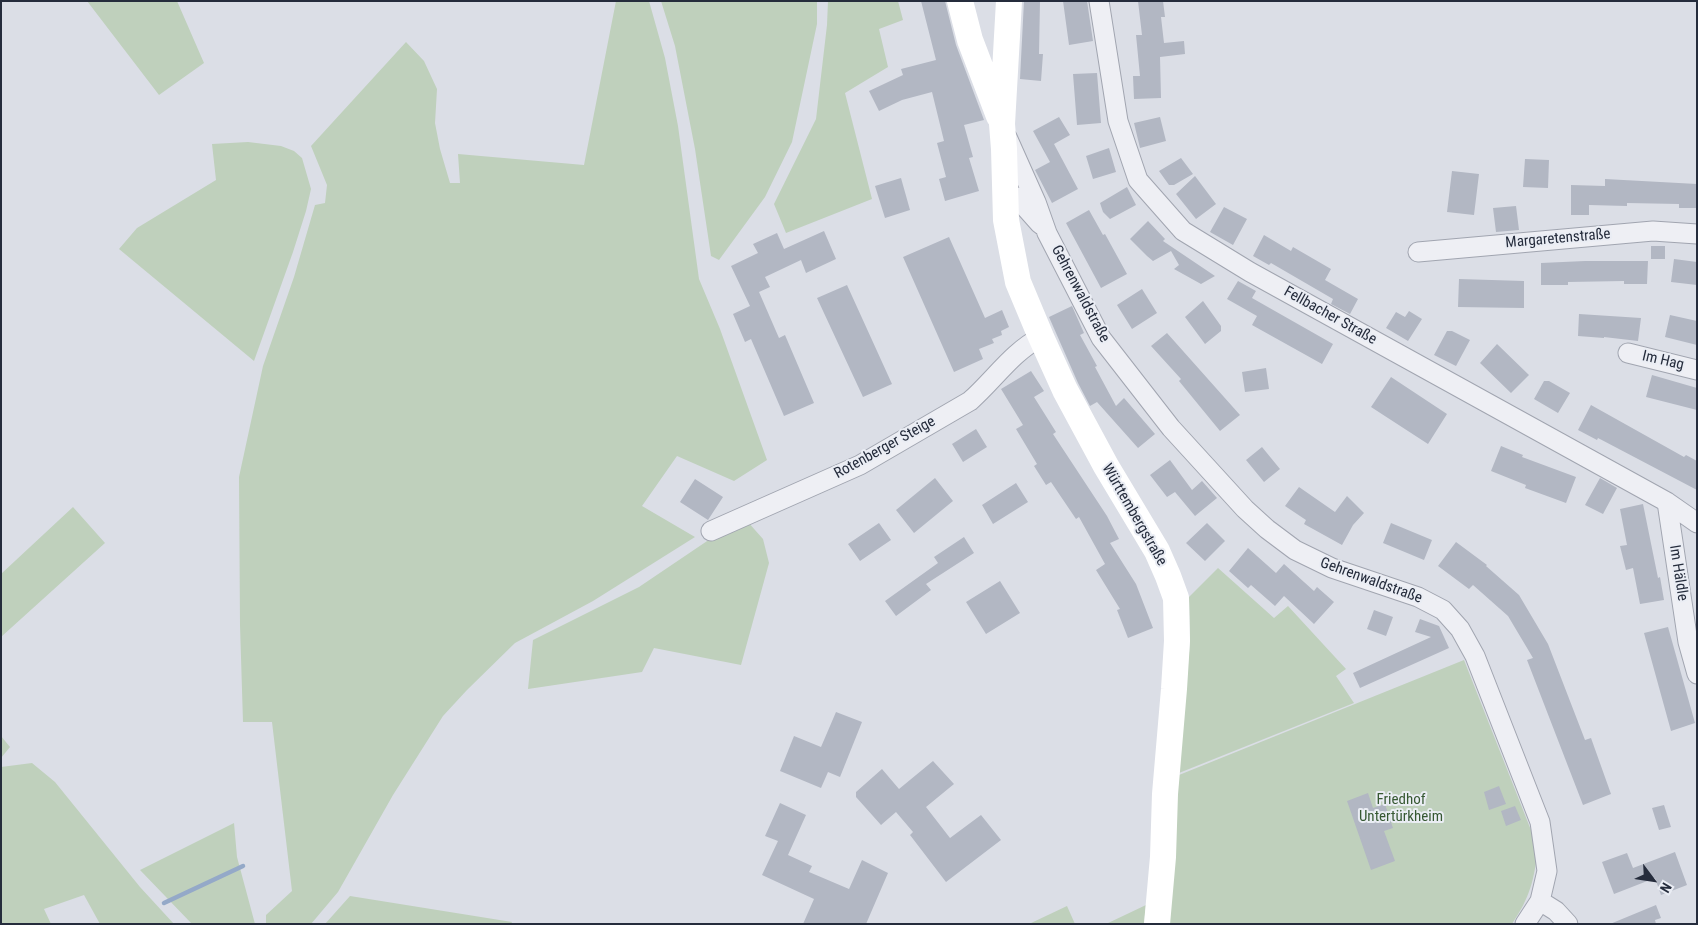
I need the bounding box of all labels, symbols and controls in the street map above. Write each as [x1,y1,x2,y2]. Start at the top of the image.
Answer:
street label: Margaretenstraße [1505,225,1611,253]
street label: Gehrenwaldstraße [1047,242,1113,346]
street label: Fellbacher Straße [1280,283,1380,349]
street label: Im Hag [1640,347,1686,375]
street label: Rotenberger Steige [831,413,939,483]
street label: Württembergstraße [1098,461,1170,569]
street label: Im Häldle [1665,544,1691,602]
street label: Gehrenwaldstraße [1318,554,1424,608]
park label: Friedhof Untertürkheim [1359,791,1443,826]
north arrow [1628,855,1678,905]
text: N [1657,880,1675,896]

